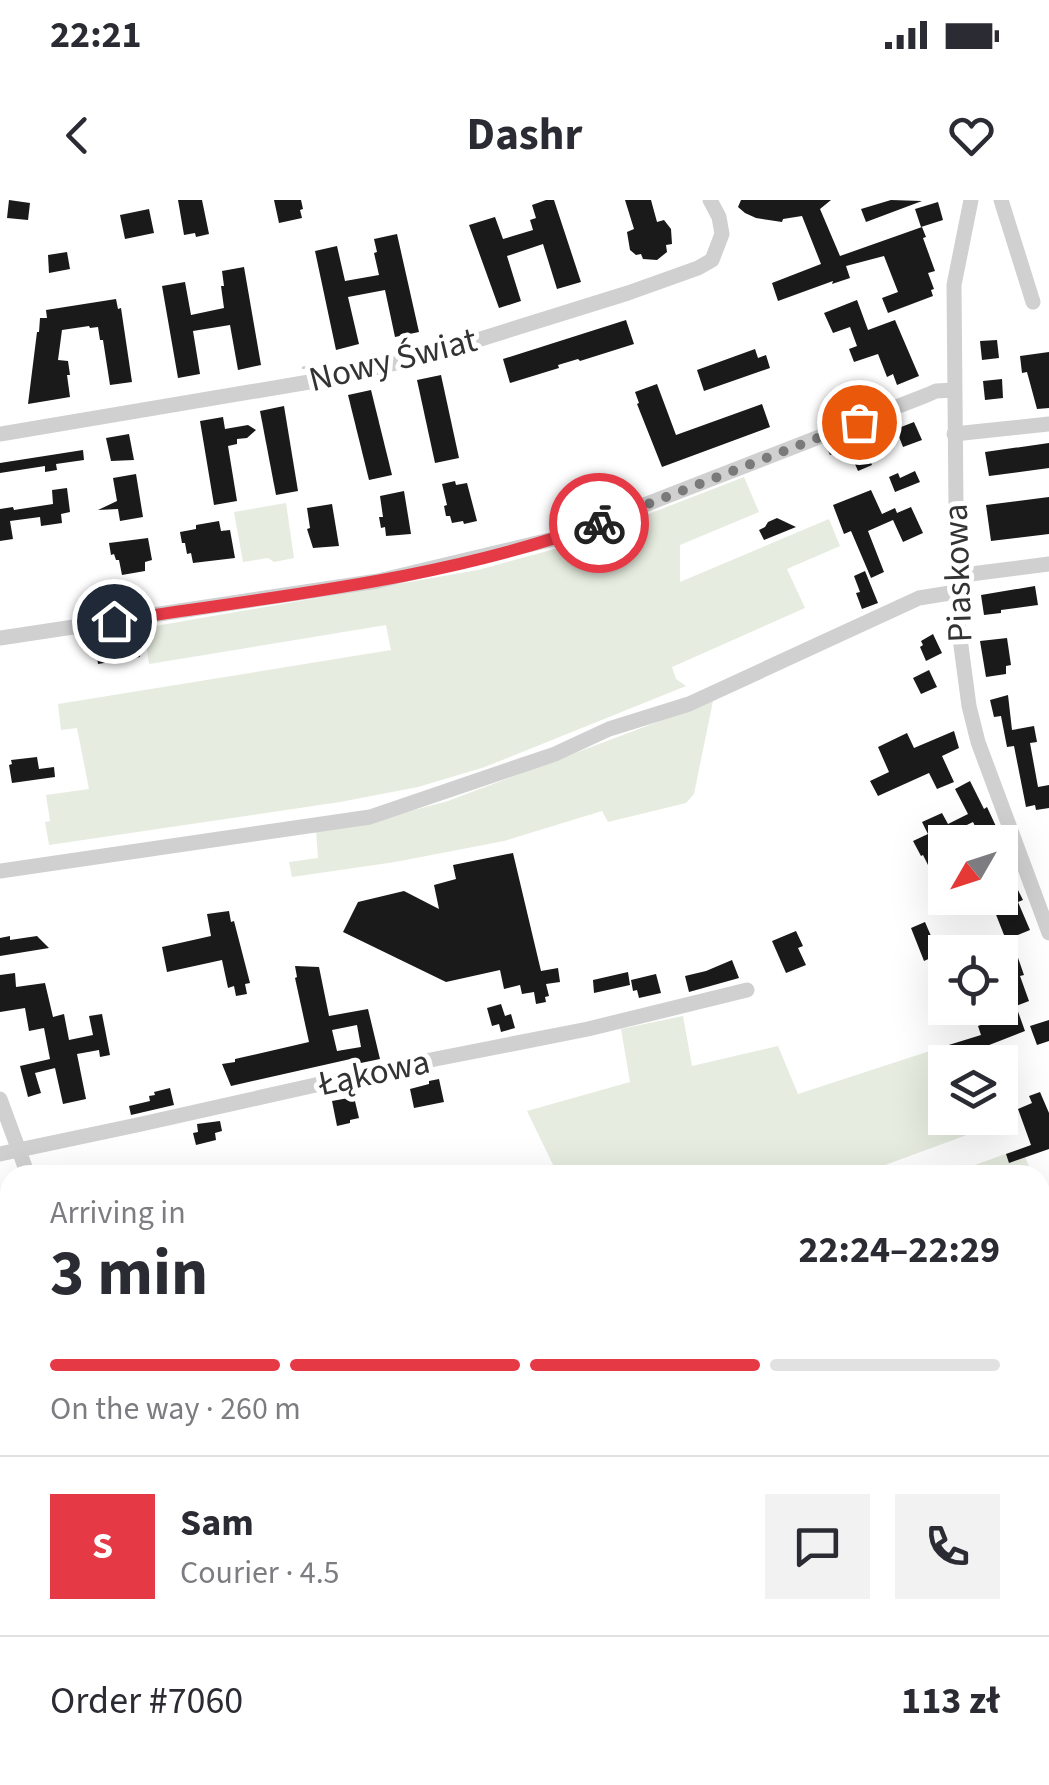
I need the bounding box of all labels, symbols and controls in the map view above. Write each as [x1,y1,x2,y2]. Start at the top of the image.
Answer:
text: 22:21 [50,8,142,62]
text: Dashr [467,103,582,167]
icon: back [50,108,105,163]
icon: heart [944,108,999,163]
street label: Nowy Świat [304,315,482,405]
pin [817,380,902,465]
icon: bag [832,395,887,450]
courier [549,473,649,573]
icon: bike [572,496,627,551]
street label: Piaskowa [931,503,985,643]
pin [72,579,157,664]
icon: home [87,594,142,649]
north arrow [928,825,1018,915]
map controls [928,825,1018,1135]
button: locate [928,935,1018,1025]
street label: Łąkowa [312,1037,435,1109]
button: layers [928,1045,1018,1135]
text: Arriving in [50,1190,186,1236]
text: 22:24–22:29 [798,1223,1000,1277]
text: 3 min [50,1227,208,1320]
text: On the way · 260 m [50,1386,301,1432]
button: chat [765,1494,870,1599]
button: phone [895,1494,1000,1599]
text: Sam [180,1496,254,1550]
text: S [92,1519,113,1573]
text: Courier · 4.5 [180,1550,340,1596]
text: Order #7060 [50,1674,243,1728]
text: 113 zł [901,1674,1000,1728]

